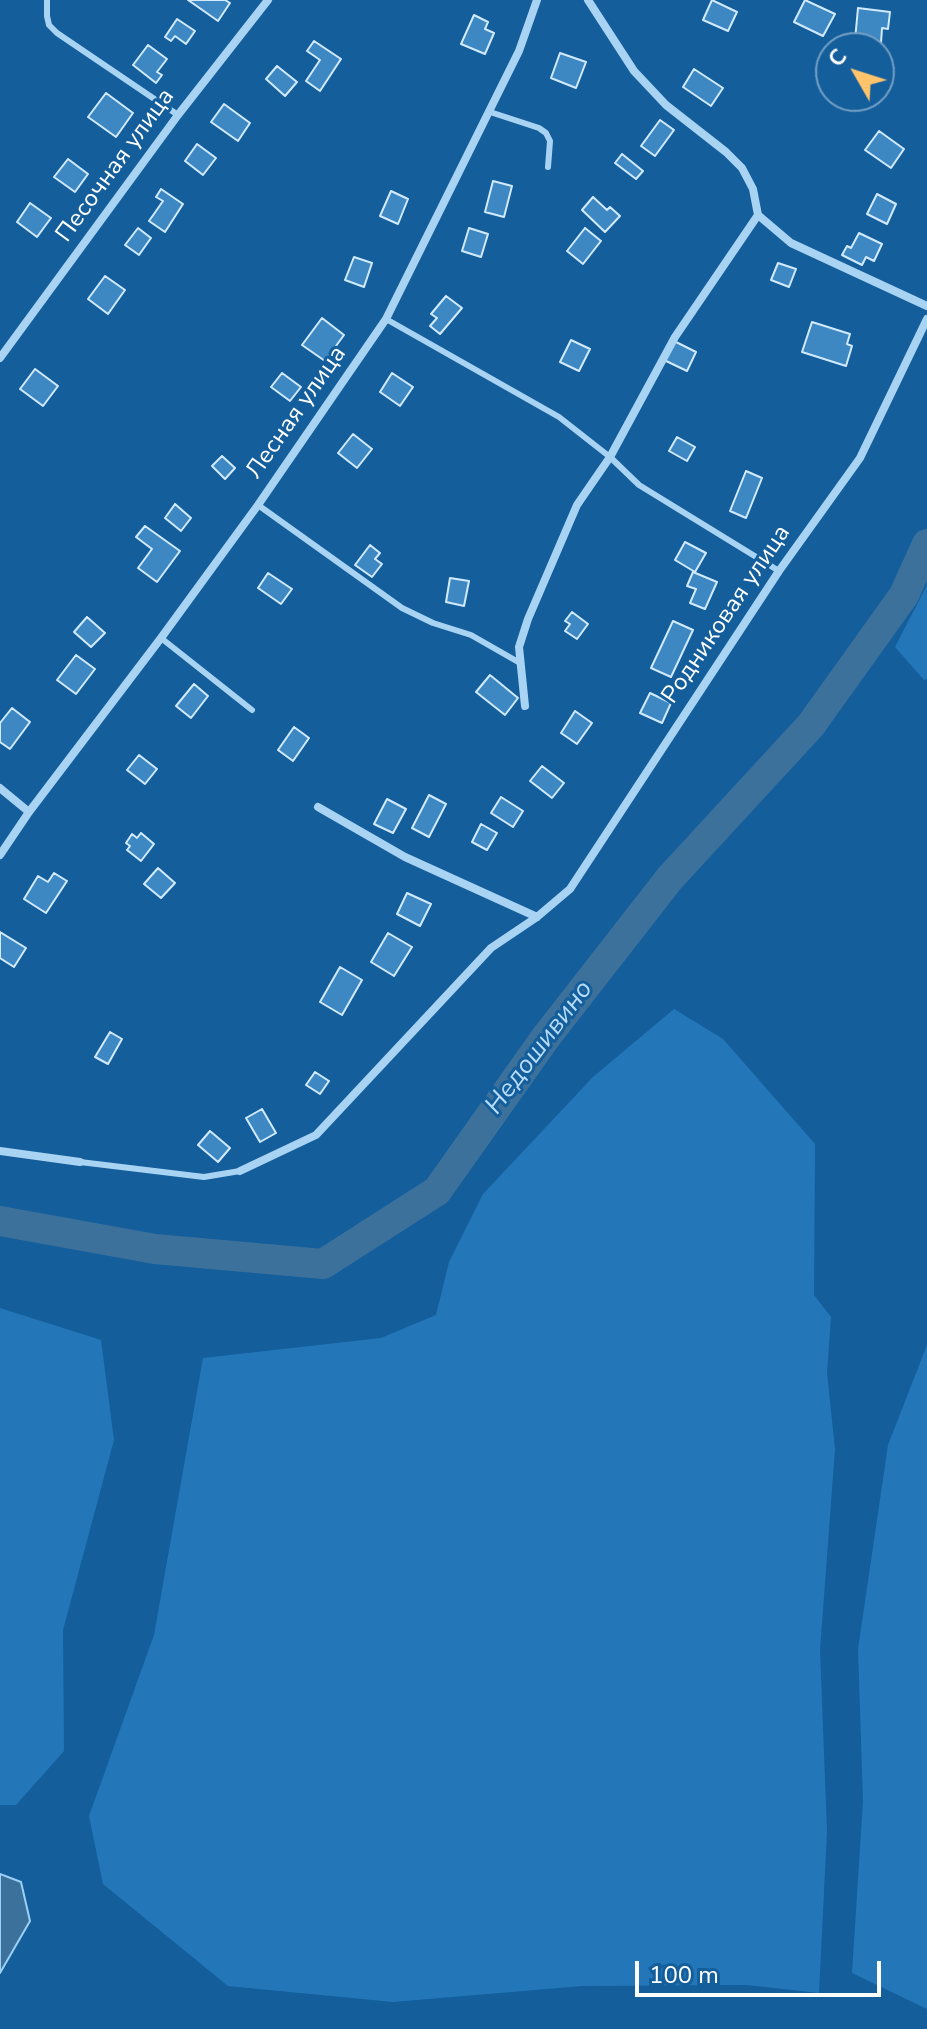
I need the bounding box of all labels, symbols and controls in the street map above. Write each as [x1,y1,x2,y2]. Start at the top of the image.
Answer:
north arrow [815,32,895,112]
text: С [822,43,854,73]
street label: Песочная улица [51,84,181,248]
street label: Лесная улица [241,341,353,485]
street label: Родниковая улица [657,520,797,710]
water label: Недошивино [480,975,600,1121]
scale bar [639,1945,885,1995]
text: 100 m [649,1959,719,1991]

